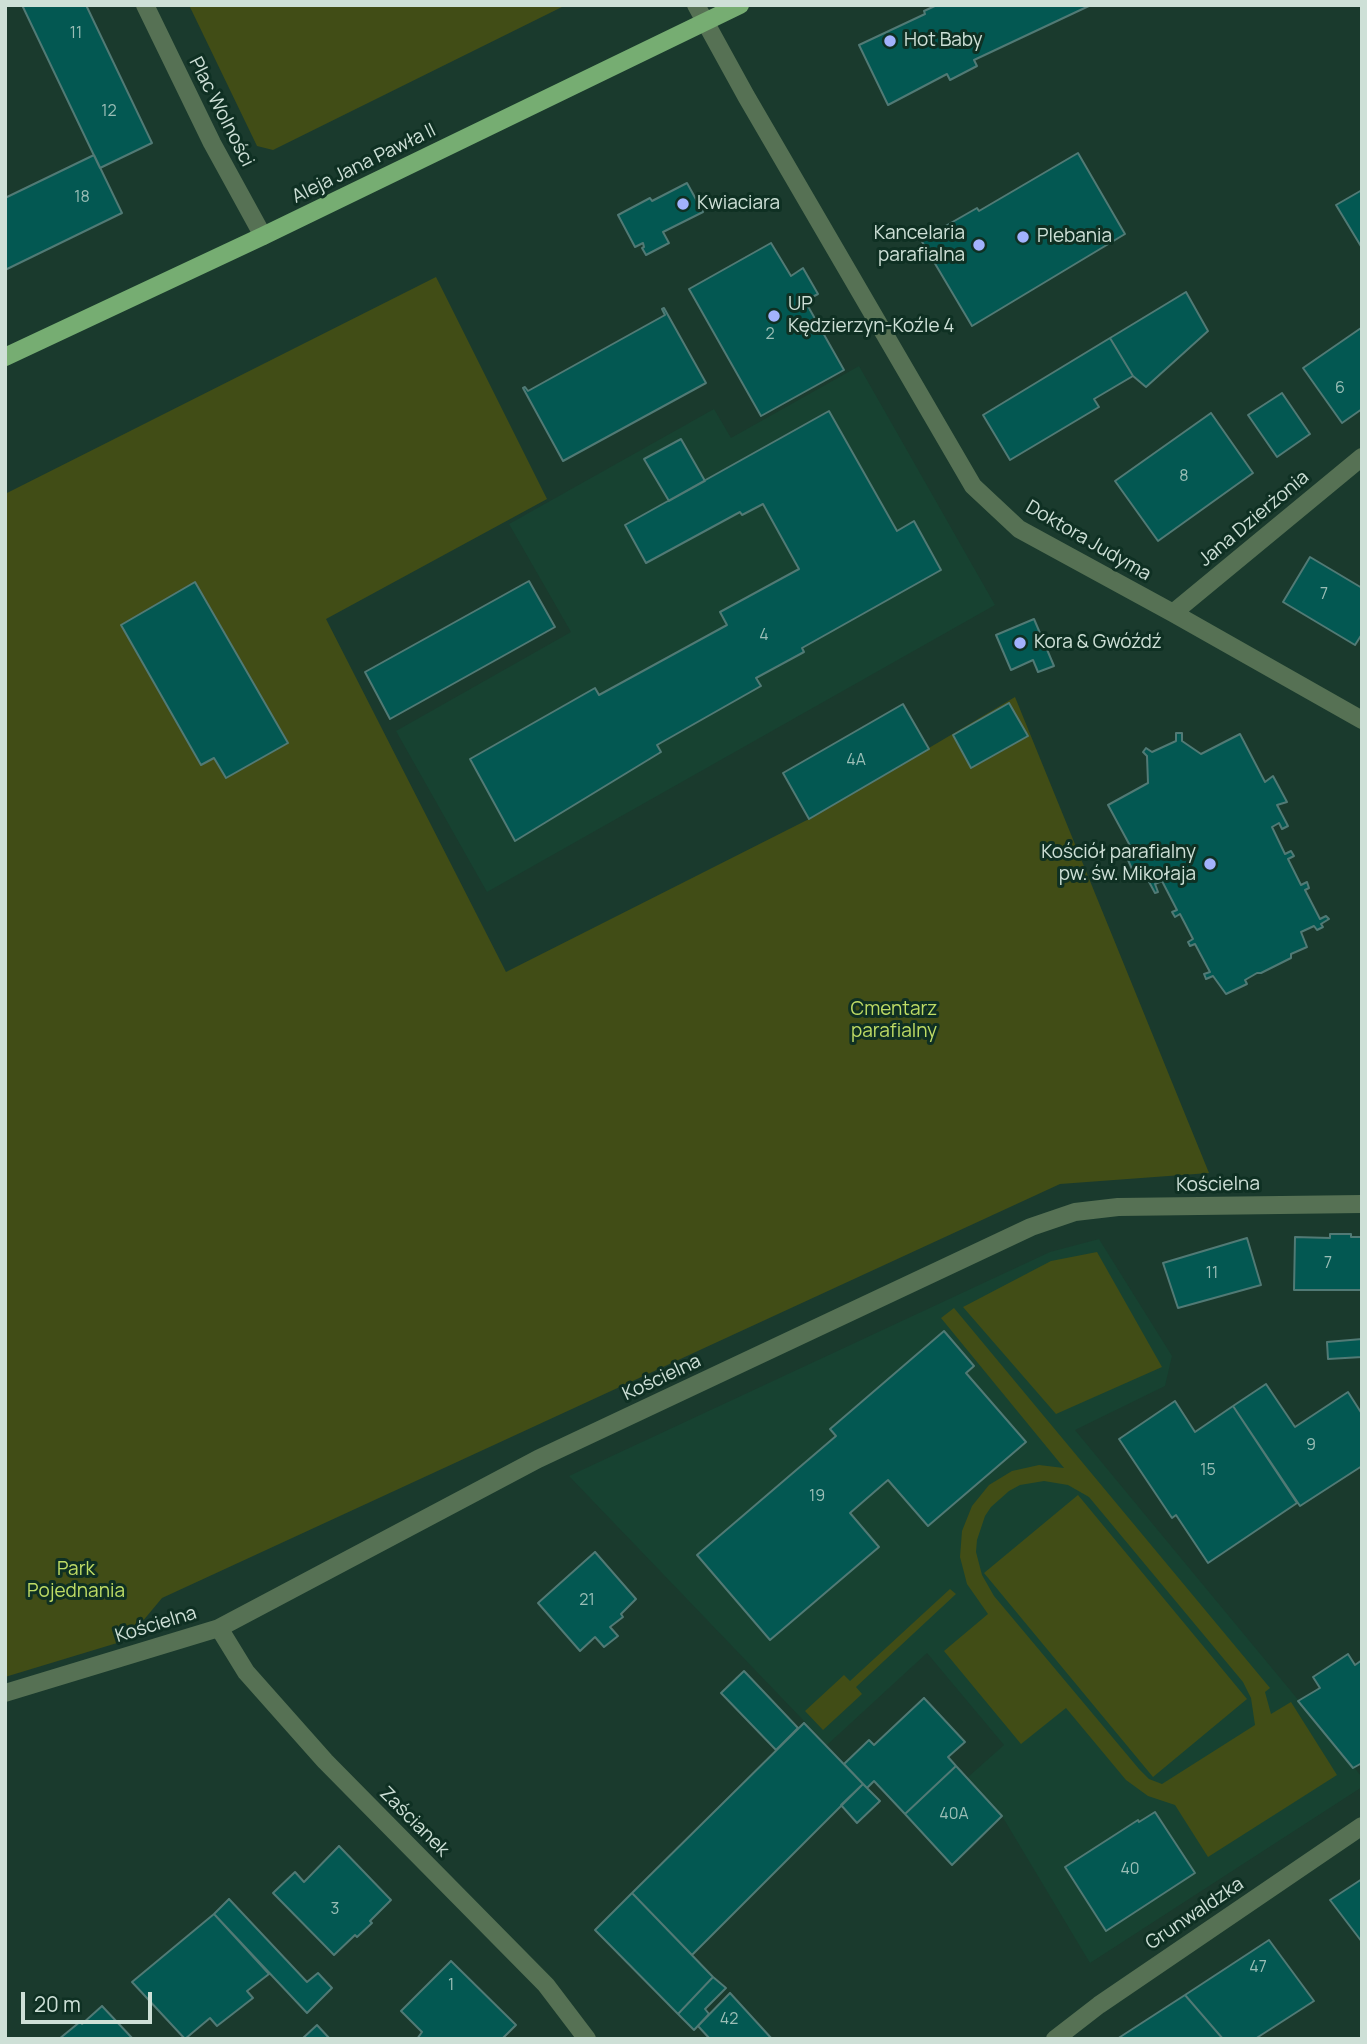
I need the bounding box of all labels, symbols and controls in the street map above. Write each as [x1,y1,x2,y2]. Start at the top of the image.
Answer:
house number: 11 [70,24,82,44]
place label: Hot Baby [904,30,983,52]
marker: Hot Baby [882,33,898,49]
street label: Plac Wolności [184,53,258,171]
house number: 12 [101,102,117,122]
street label: Aleja Jana Pawła II [288,119,440,209]
house number: 18 [74,188,90,208]
place label: Kwiaciara [697,193,780,215]
marker: Kwiaciara [675,196,691,212]
place label: Kancelaria parafialna [874,223,965,267]
place label: Plebania [1037,226,1112,248]
marker: Plebania [1015,229,1031,245]
marker: Kancelaria parafialna [971,237,987,253]
place label: UP Kędzierzyn-Koźle 4 [788,294,955,338]
marker: UP Kędzierzyn-Koźle 4 [766,308,782,324]
house number: 2 [765,325,775,345]
house number: 6 [1335,379,1345,399]
street label: Jana Dzierżonia [1194,466,1314,572]
house number: 8 [1179,467,1189,487]
street label: Doktora Judyma [1021,496,1155,586]
house number: 7 [1320,585,1328,605]
house number: 4 [759,626,769,646]
place label: Kora & Gwóźdź [1034,632,1162,654]
marker: Kora & Gwóźdź [1012,635,1028,651]
house number: 4A [846,751,866,771]
place label: Kościół parafialny pw. św. Mikołaja [1041,842,1196,886]
marker: Kościół parafialny pw. św. Mikołaja [1202,856,1218,872]
park label: Cmentarz parafialny [851,999,937,1043]
street label: Kościelna [1176,1173,1260,1197]
house number: 7 [1324,1254,1332,1274]
house number: 11 [1206,1264,1218,1284]
street label: Kościelna [619,1350,705,1406]
house number: 9 [1306,1436,1316,1456]
house number: 15 [1200,1461,1216,1481]
house number: 19 [809,1487,825,1507]
park label: Park Pojednania [27,1559,125,1603]
house number: 21 [579,1591,595,1611]
street label: Kościelna [113,1602,199,1648]
street label: Zaścianek [374,1782,454,1862]
house number: 40A [939,1805,969,1825]
house number: 40 [1120,1860,1140,1880]
street label: Grunwaldzka [1142,1873,1248,1955]
house number: 3 [331,1900,339,1920]
house number: 47 [1249,1958,1267,1978]
house number: 1 [448,1976,454,1996]
scale bar [24,1978,156,2022]
text: 20 m [34,1990,81,2018]
house number: 42 [720,2010,738,2030]

